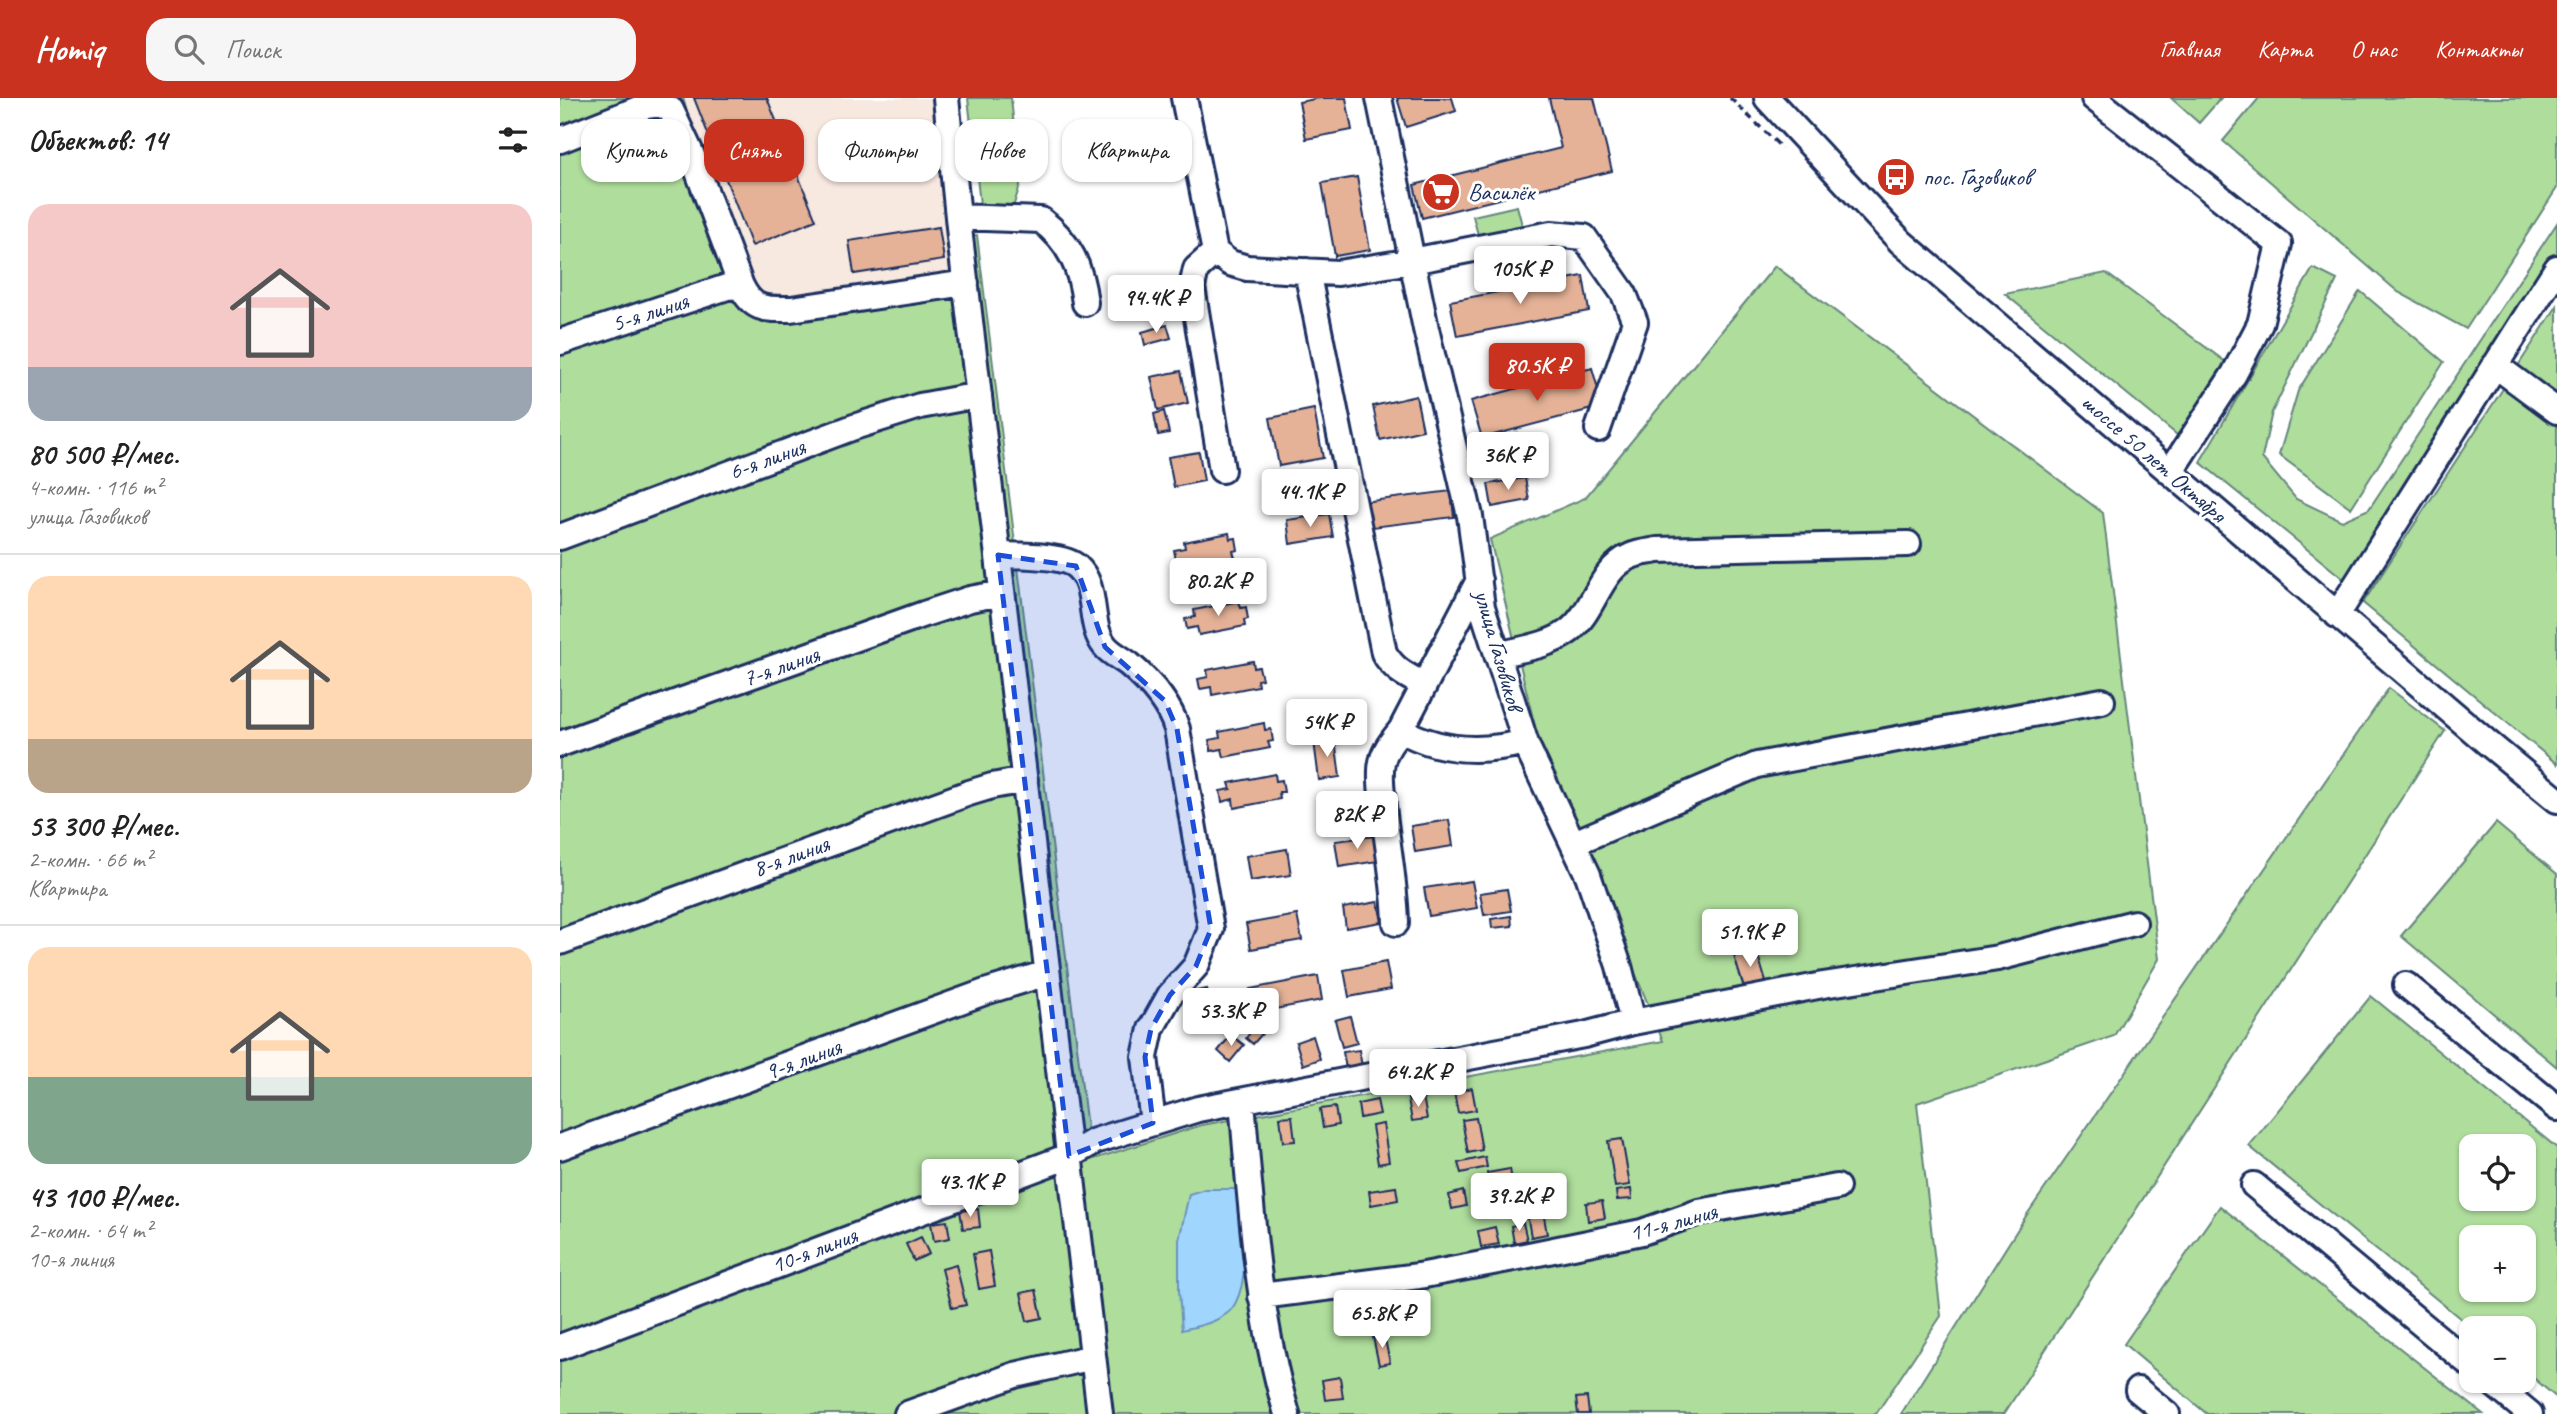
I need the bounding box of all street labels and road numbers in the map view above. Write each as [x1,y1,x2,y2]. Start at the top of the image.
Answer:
street label: 5-я линия [608,285,693,338]
street label: шоссе 50 лет Октября [2076,387,2234,530]
street label: 6-я линия [725,431,811,487]
street label: улица Газовиков [1467,585,1532,718]
street label: 7-я линия [739,639,825,693]
street label: 8-я линия [749,828,835,884]
street label: 9-я линия [761,1031,847,1087]
street label: 11-я линия [1626,1196,1722,1248]
street label: 10-я линия [767,1219,863,1280]

